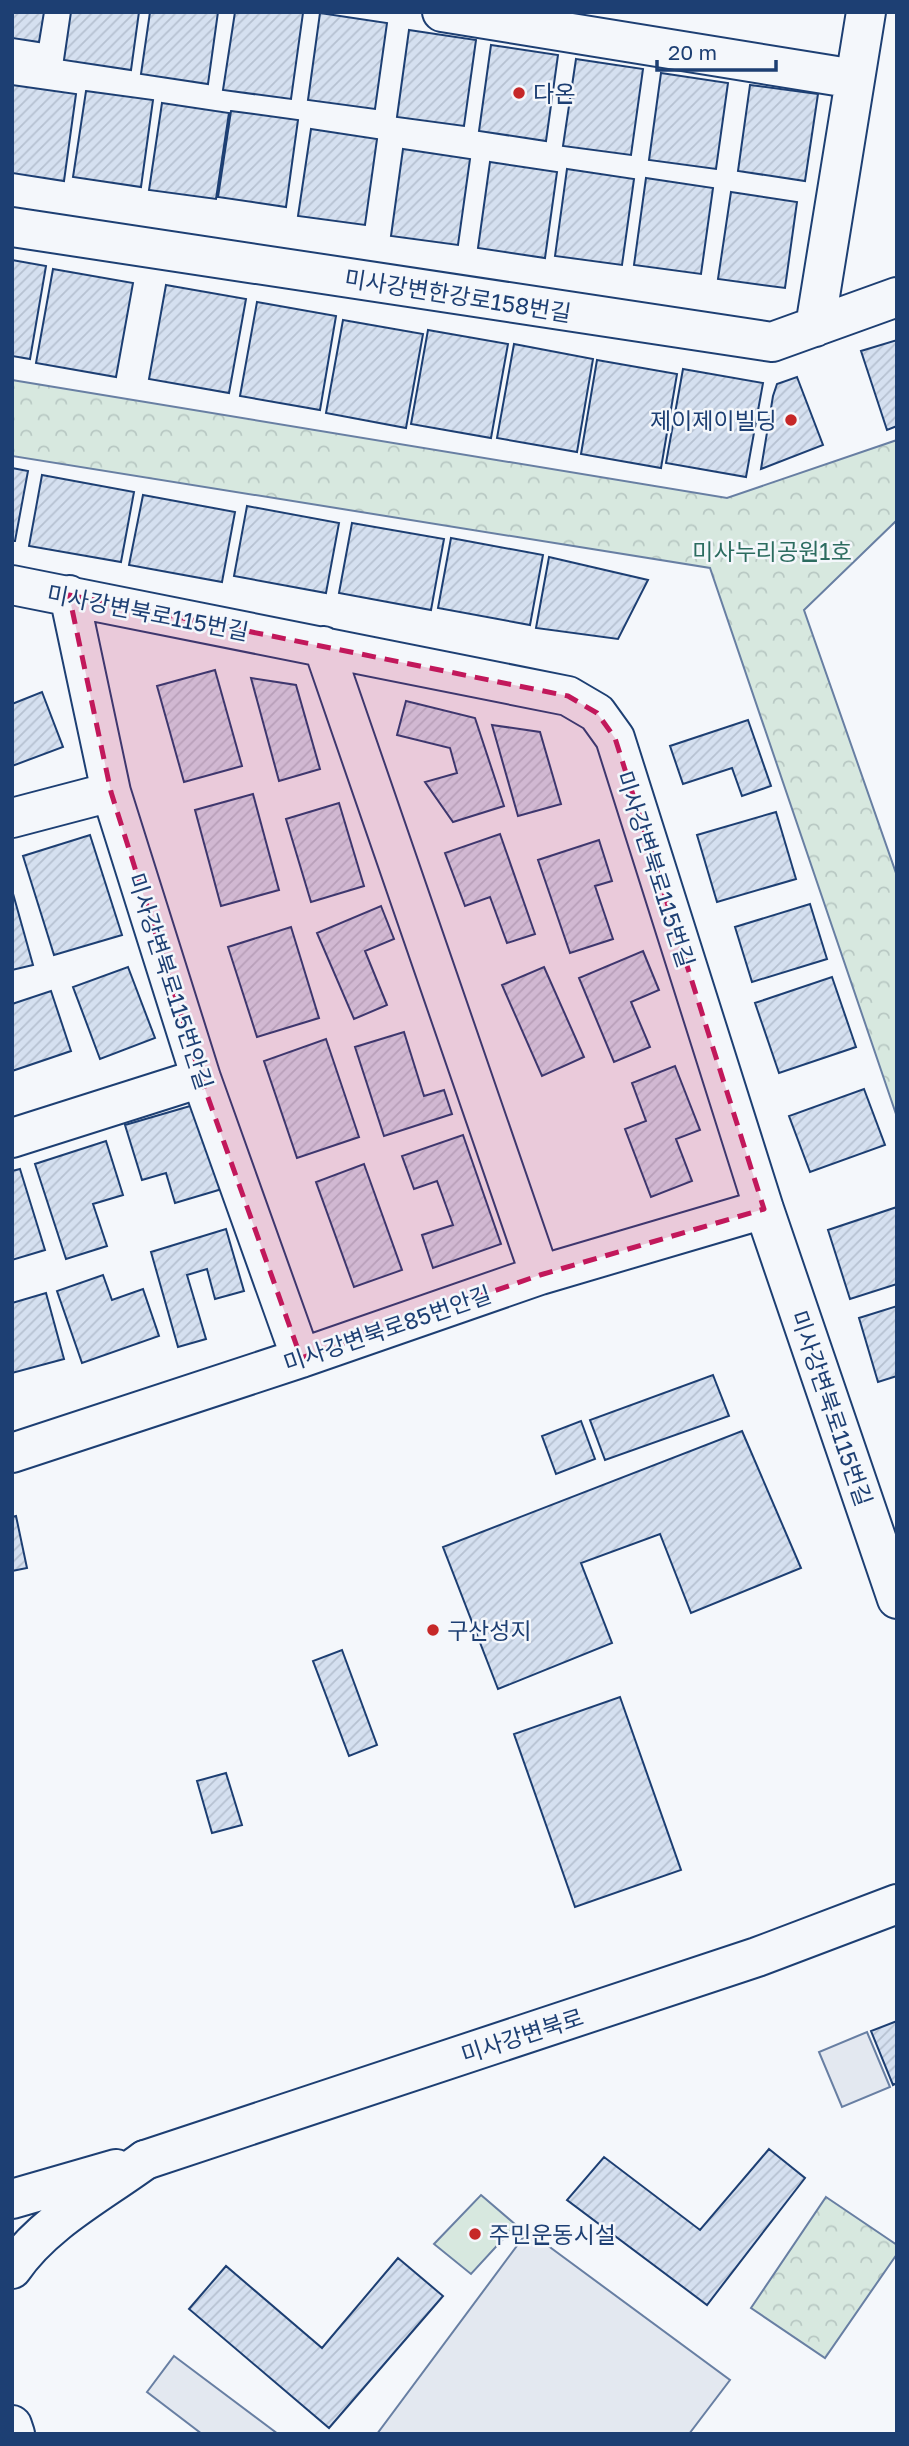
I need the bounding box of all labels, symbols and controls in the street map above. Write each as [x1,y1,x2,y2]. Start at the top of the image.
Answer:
scale bar [657,28,776,72]
text: 20 m [668,39,717,65]
place label: 다온 [533,79,575,107]
marker: 다온 [511,85,527,101]
street label: 미사강변한강로158번길 [343,263,573,327]
place label: 제이제이빌딩 [650,406,777,434]
marker: 제이제이빌딩 [783,412,799,428]
park label: 미사누리공원1호 [692,537,852,565]
street label: 미사강변북로115번길 [45,579,251,645]
street label: 미사강변북로115번길 [611,767,701,971]
street label: 미사강변북로115번안길 [123,869,219,1093]
street label: 미사강변북로85번안길 [279,1279,495,1377]
street label: 미사강변북로115번길 [785,1307,879,1509]
place label: 구산성지 [447,1616,532,1644]
marker: 구산성지 [425,1622,441,1638]
street label: 미사강변북로 [457,2002,587,2068]
place label: 주민운동시설 [489,2220,616,2248]
marker: 주민운동시설 [467,2226,483,2242]

